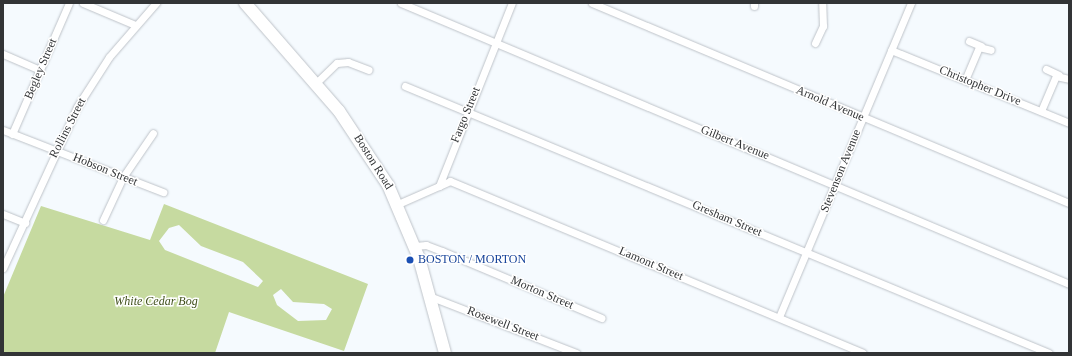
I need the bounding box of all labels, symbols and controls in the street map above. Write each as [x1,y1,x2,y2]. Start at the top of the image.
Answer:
street label: Begley Street [22,36,60,102]
street label: Christopher Drive [937,63,1023,109]
street label: Arnold Avenue [793,83,867,125]
street label: Fargo Street [448,85,484,145]
street label: Rollins Street [47,95,89,161]
street label: Gilbert Avenue [698,123,772,163]
street label: Stevenson Avenue [818,127,864,215]
street label: Boston Road [350,132,396,192]
street label: Hobson Street [71,151,139,189]
street label: Gresham Street [690,198,764,240]
street label: Lamont Street [617,244,685,284]
place label: BOSTON / MORTON [418,253,526,267]
marker: BOSTON / MORTON [405,255,415,265]
street label: Morton Street [508,273,576,313]
park label: White Cedar Bog [114,295,198,309]
street label: Rosewell Street [465,304,541,344]

